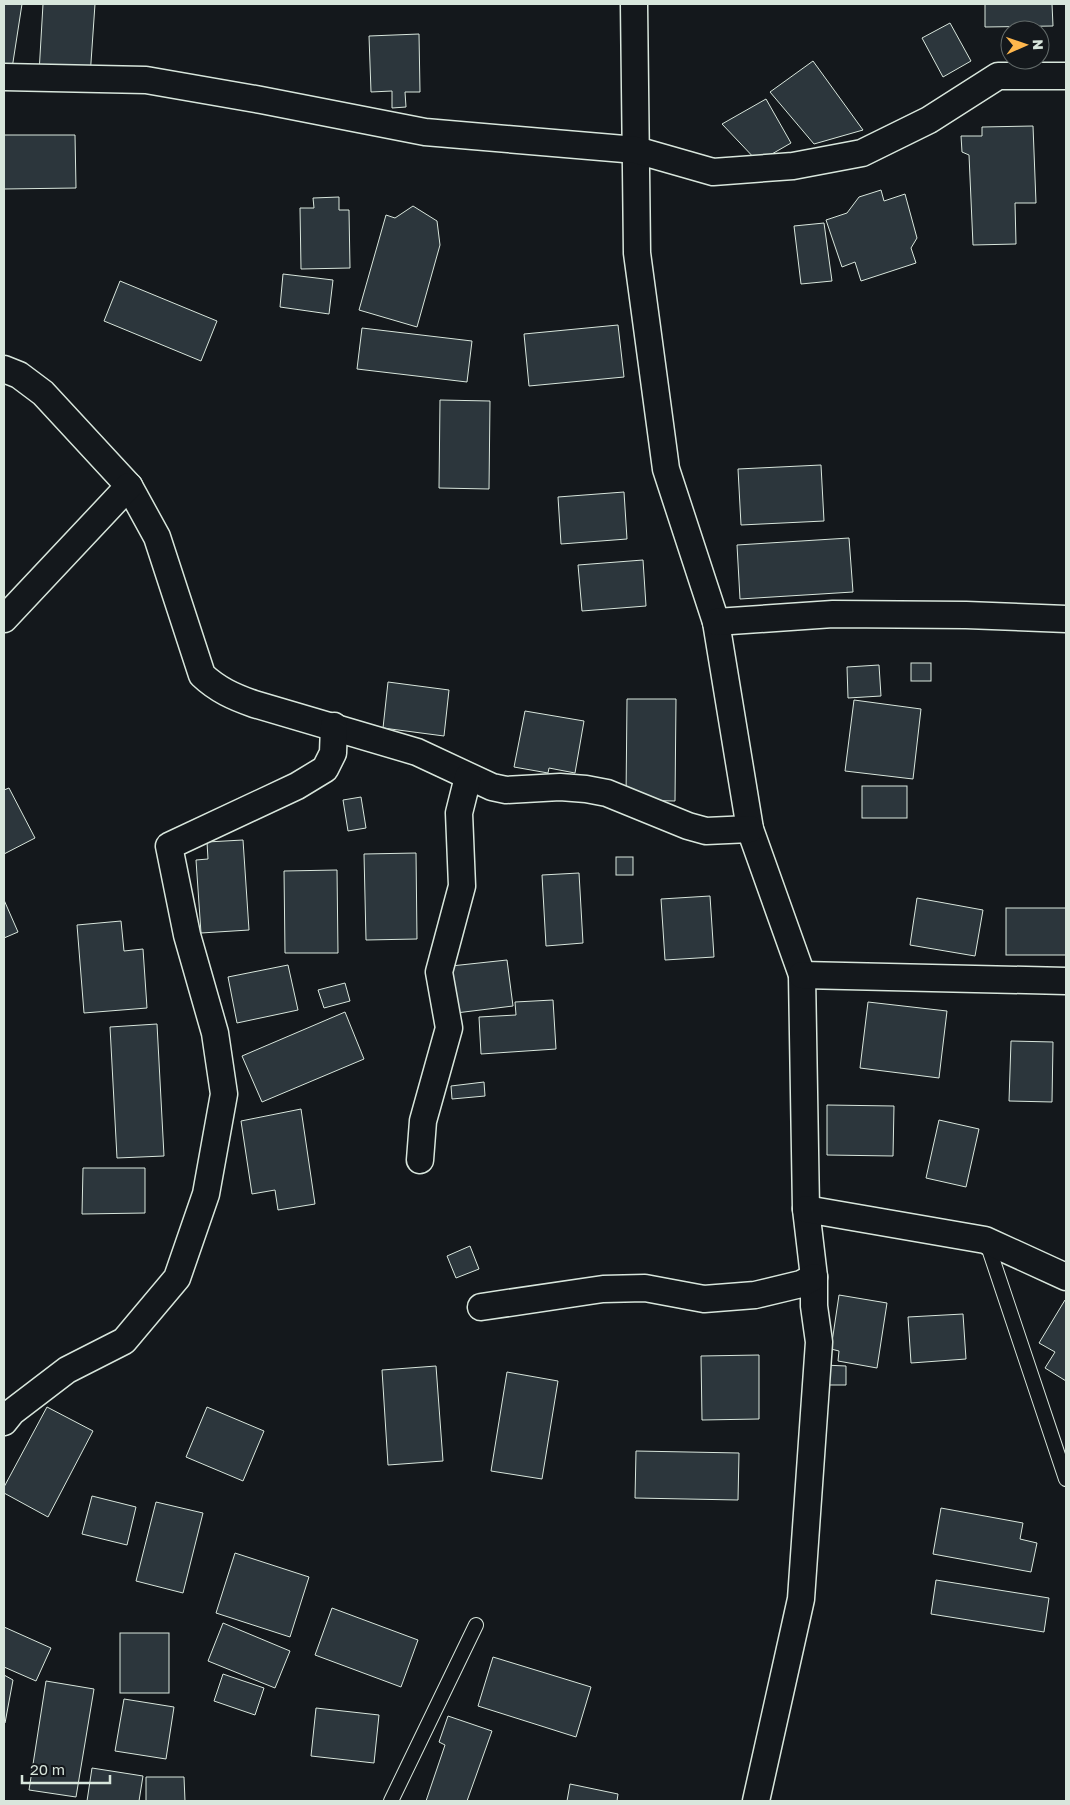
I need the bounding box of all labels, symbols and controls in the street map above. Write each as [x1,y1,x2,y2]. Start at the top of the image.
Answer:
north arrow [1000,20,1050,70]
text: N [1030,39,1047,50]
scale bar [22,1752,110,1784]
text: 20 m [30,1760,65,1778]

